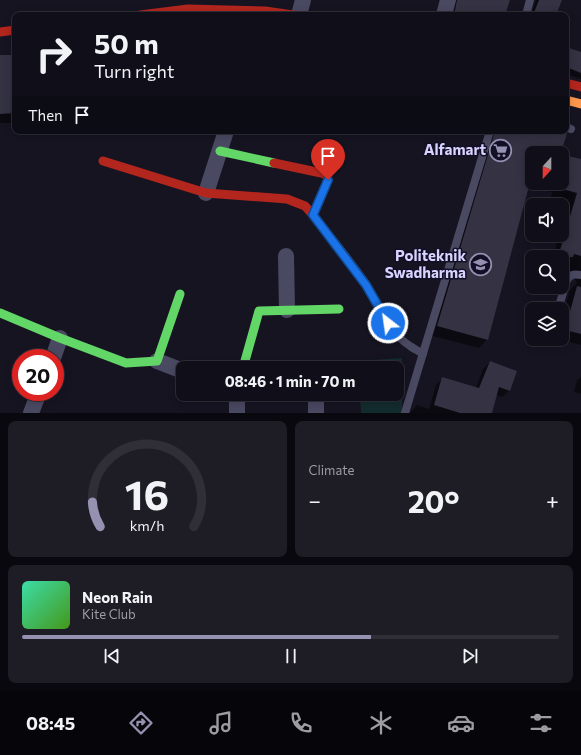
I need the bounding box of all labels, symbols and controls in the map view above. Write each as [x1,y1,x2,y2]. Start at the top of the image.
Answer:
text: 50 m [94,26,159,60]
icon: right [28,28,80,80]
text: Turn right [94,60,174,82]
icon: arrive [71,104,93,126]
text: Then [28,106,63,124]
supermarket icon: Alfamart [488,137,514,163]
pin [311,139,345,180]
place label: Alfamart [424,140,486,158]
icon: arrive [317,145,339,167]
north arrow [525,146,569,190]
map controls [525,146,569,346]
button: sound [525,198,569,242]
place label: Politeknik Swadharma [385,246,466,281]
button: search [525,250,569,294]
school or university icon: Politeknik Swadharma [468,252,494,278]
position arrow [367,302,409,344]
button: layers [525,302,569,346]
speed limit sign: 20 [12,349,64,401]
text: 08:46 · 1 min · 70 m [225,372,355,390]
text: Climate [309,462,354,478]
text: 16 [125,468,169,519]
text: 20° [408,482,459,519]
text: − [309,487,321,514]
text: + [546,487,559,514]
text: km/h [130,516,165,534]
text: Neon Rain [82,588,153,606]
text: Kite Club [82,606,136,622]
icon: previous [101,645,123,667]
icon: pause [280,645,302,667]
icon: next [459,645,481,667]
icon: directions [127,709,155,737]
icon: music [207,709,235,737]
icon: phone [287,709,315,737]
icon: climate [367,709,395,737]
icon: car [447,709,475,737]
icon: filters [527,709,555,737]
text: 08:45 [26,712,75,734]

